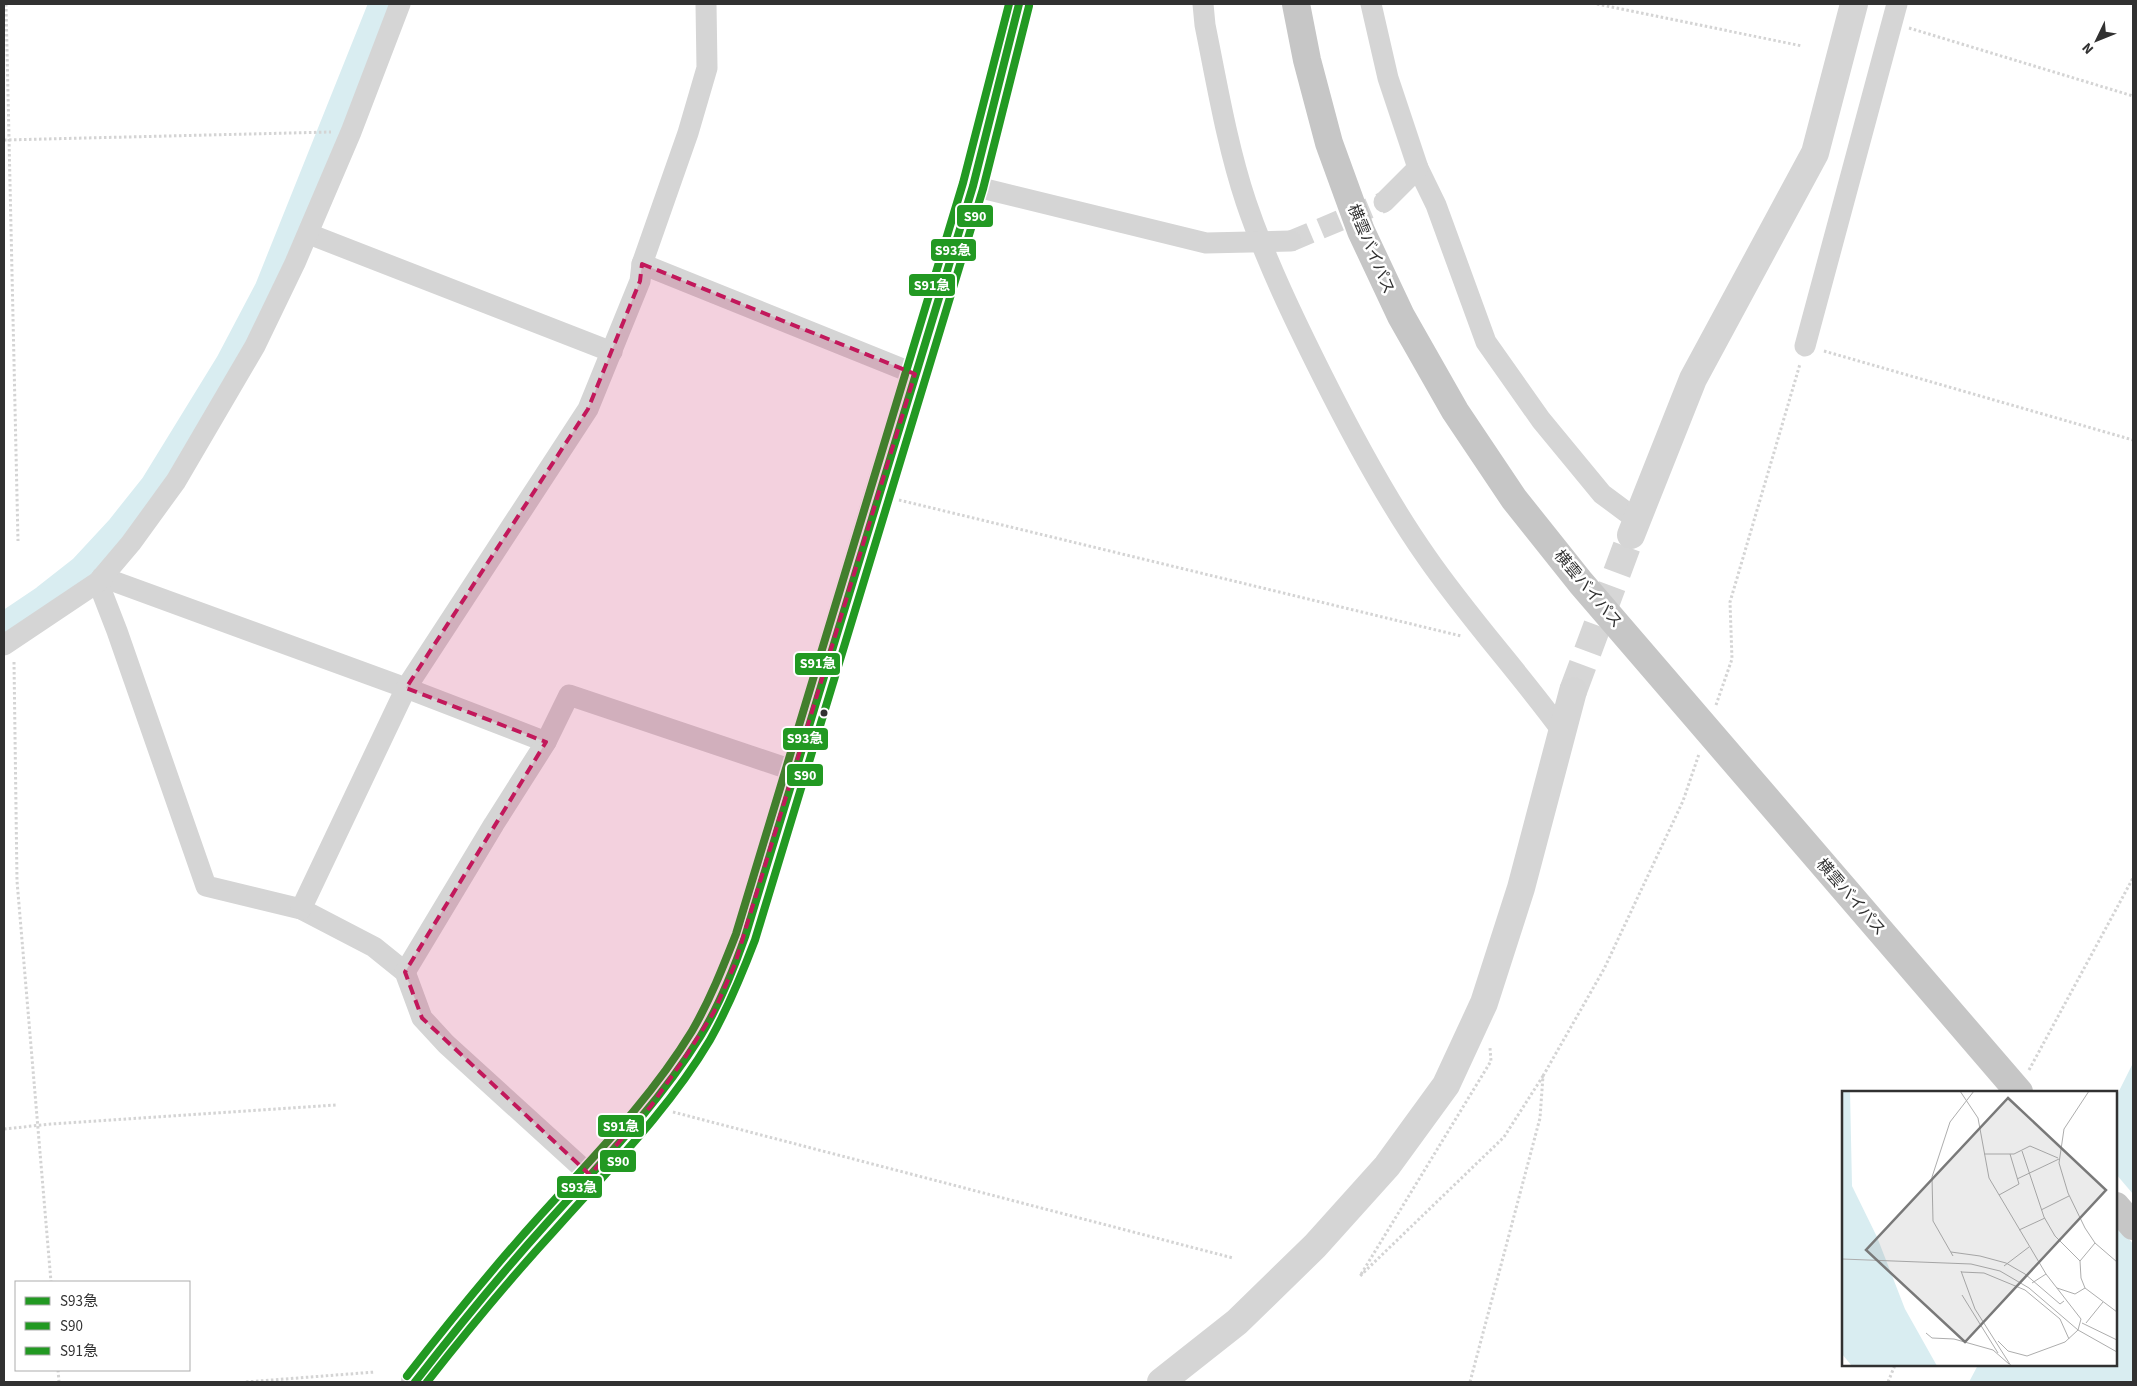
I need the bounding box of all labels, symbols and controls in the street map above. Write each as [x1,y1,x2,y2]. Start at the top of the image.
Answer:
north arrow [2072,15,2122,65]
text: N [2078,38,2099,58]
street label: 横雲バイパス [1342,201,1400,297]
line badge: S90 [956,204,994,228]
text: S90 [964,207,986,227]
line badge: S93急 [930,238,977,262]
text: S93急 [935,241,971,261]
line badge: S91急 [908,273,956,297]
text: S91急 [914,276,950,296]
street label: 横雲バイパス [1549,545,1627,633]
line badge: S91急 [794,652,841,676]
text: S91急 [800,654,836,674]
unlabelled marker [819,708,829,718]
line badge: S93急 [782,727,829,751]
text: S93急 [787,729,823,749]
line badge: S90 [786,763,824,787]
text: S90 [794,766,816,786]
street label: 横雲バイパス [1811,854,1891,940]
inset map [1842,1091,2117,1366]
line badge: S91急 [597,1114,645,1138]
text: S91急 [603,1117,639,1137]
line badge: S90 [599,1149,637,1173]
text: S90 [607,1152,629,1172]
line badge: S93急 [556,1175,603,1199]
text: S93急 [561,1178,597,1198]
legend [15,1281,190,1371]
text: S93急 [60,1291,98,1312]
text: S90 [60,1316,83,1337]
text: S91急 [60,1341,98,1362]

